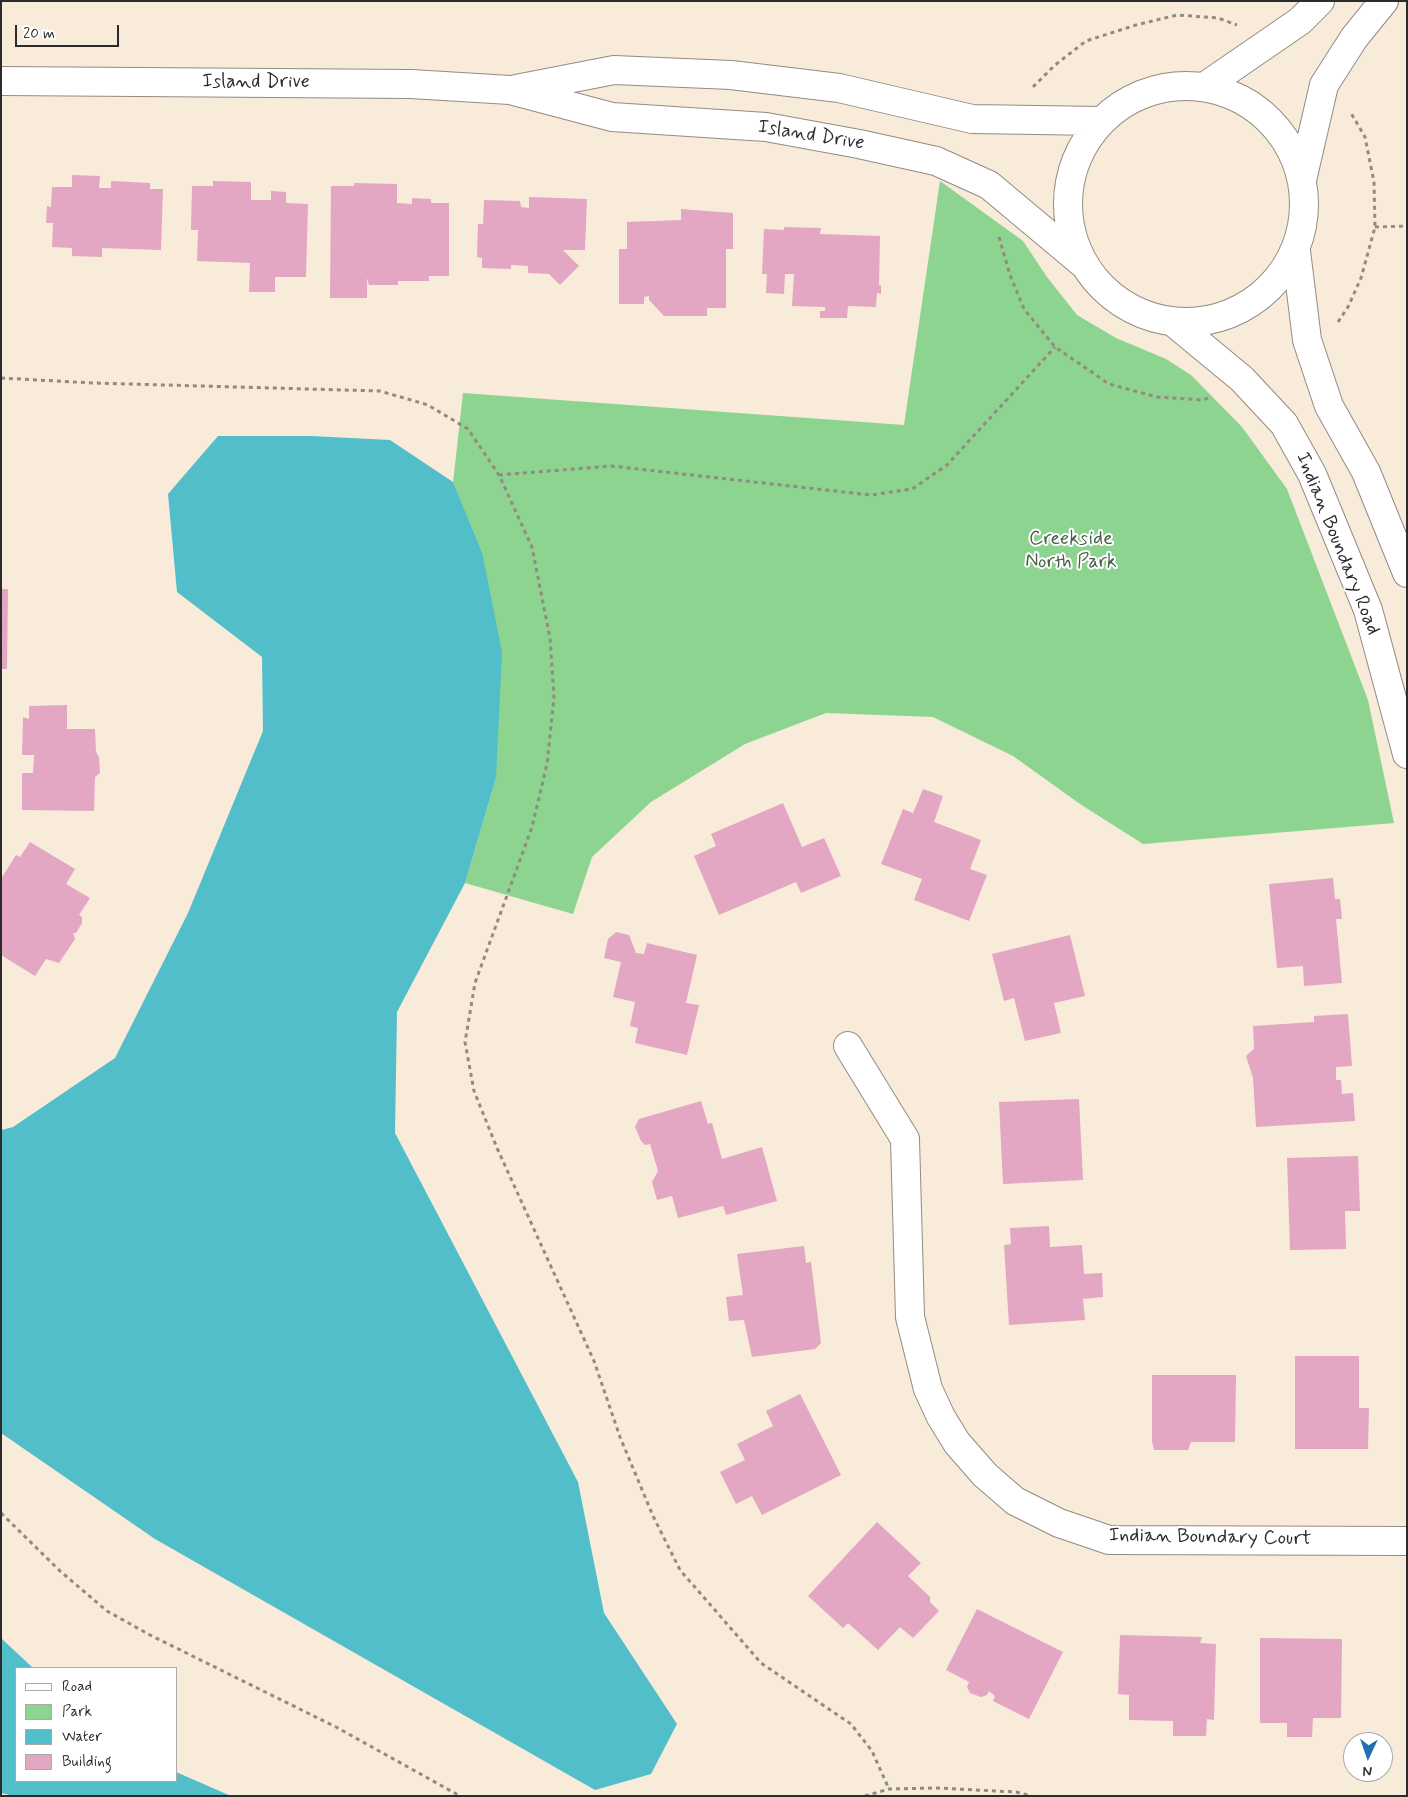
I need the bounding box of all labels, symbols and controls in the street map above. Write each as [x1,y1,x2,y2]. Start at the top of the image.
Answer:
scale bar [18,15,121,47]
text: 20 m [23,24,55,44]
street label: Island Drive [202,71,310,95]
street label: Island Drive [756,116,866,156]
street label: Indian Boundary Road [1289,449,1385,639]
park label: Creekside North Park [1025,528,1117,575]
street label: Indian Boundary Court [1108,1524,1312,1552]
legend [15,1667,178,1782]
text: Road [62,1677,92,1697]
text: Park [62,1702,92,1722]
text: Water [62,1727,102,1747]
north arrow [1343,1732,1393,1782]
text: Building [62,1752,112,1772]
text: N [1362,1762,1372,1780]

